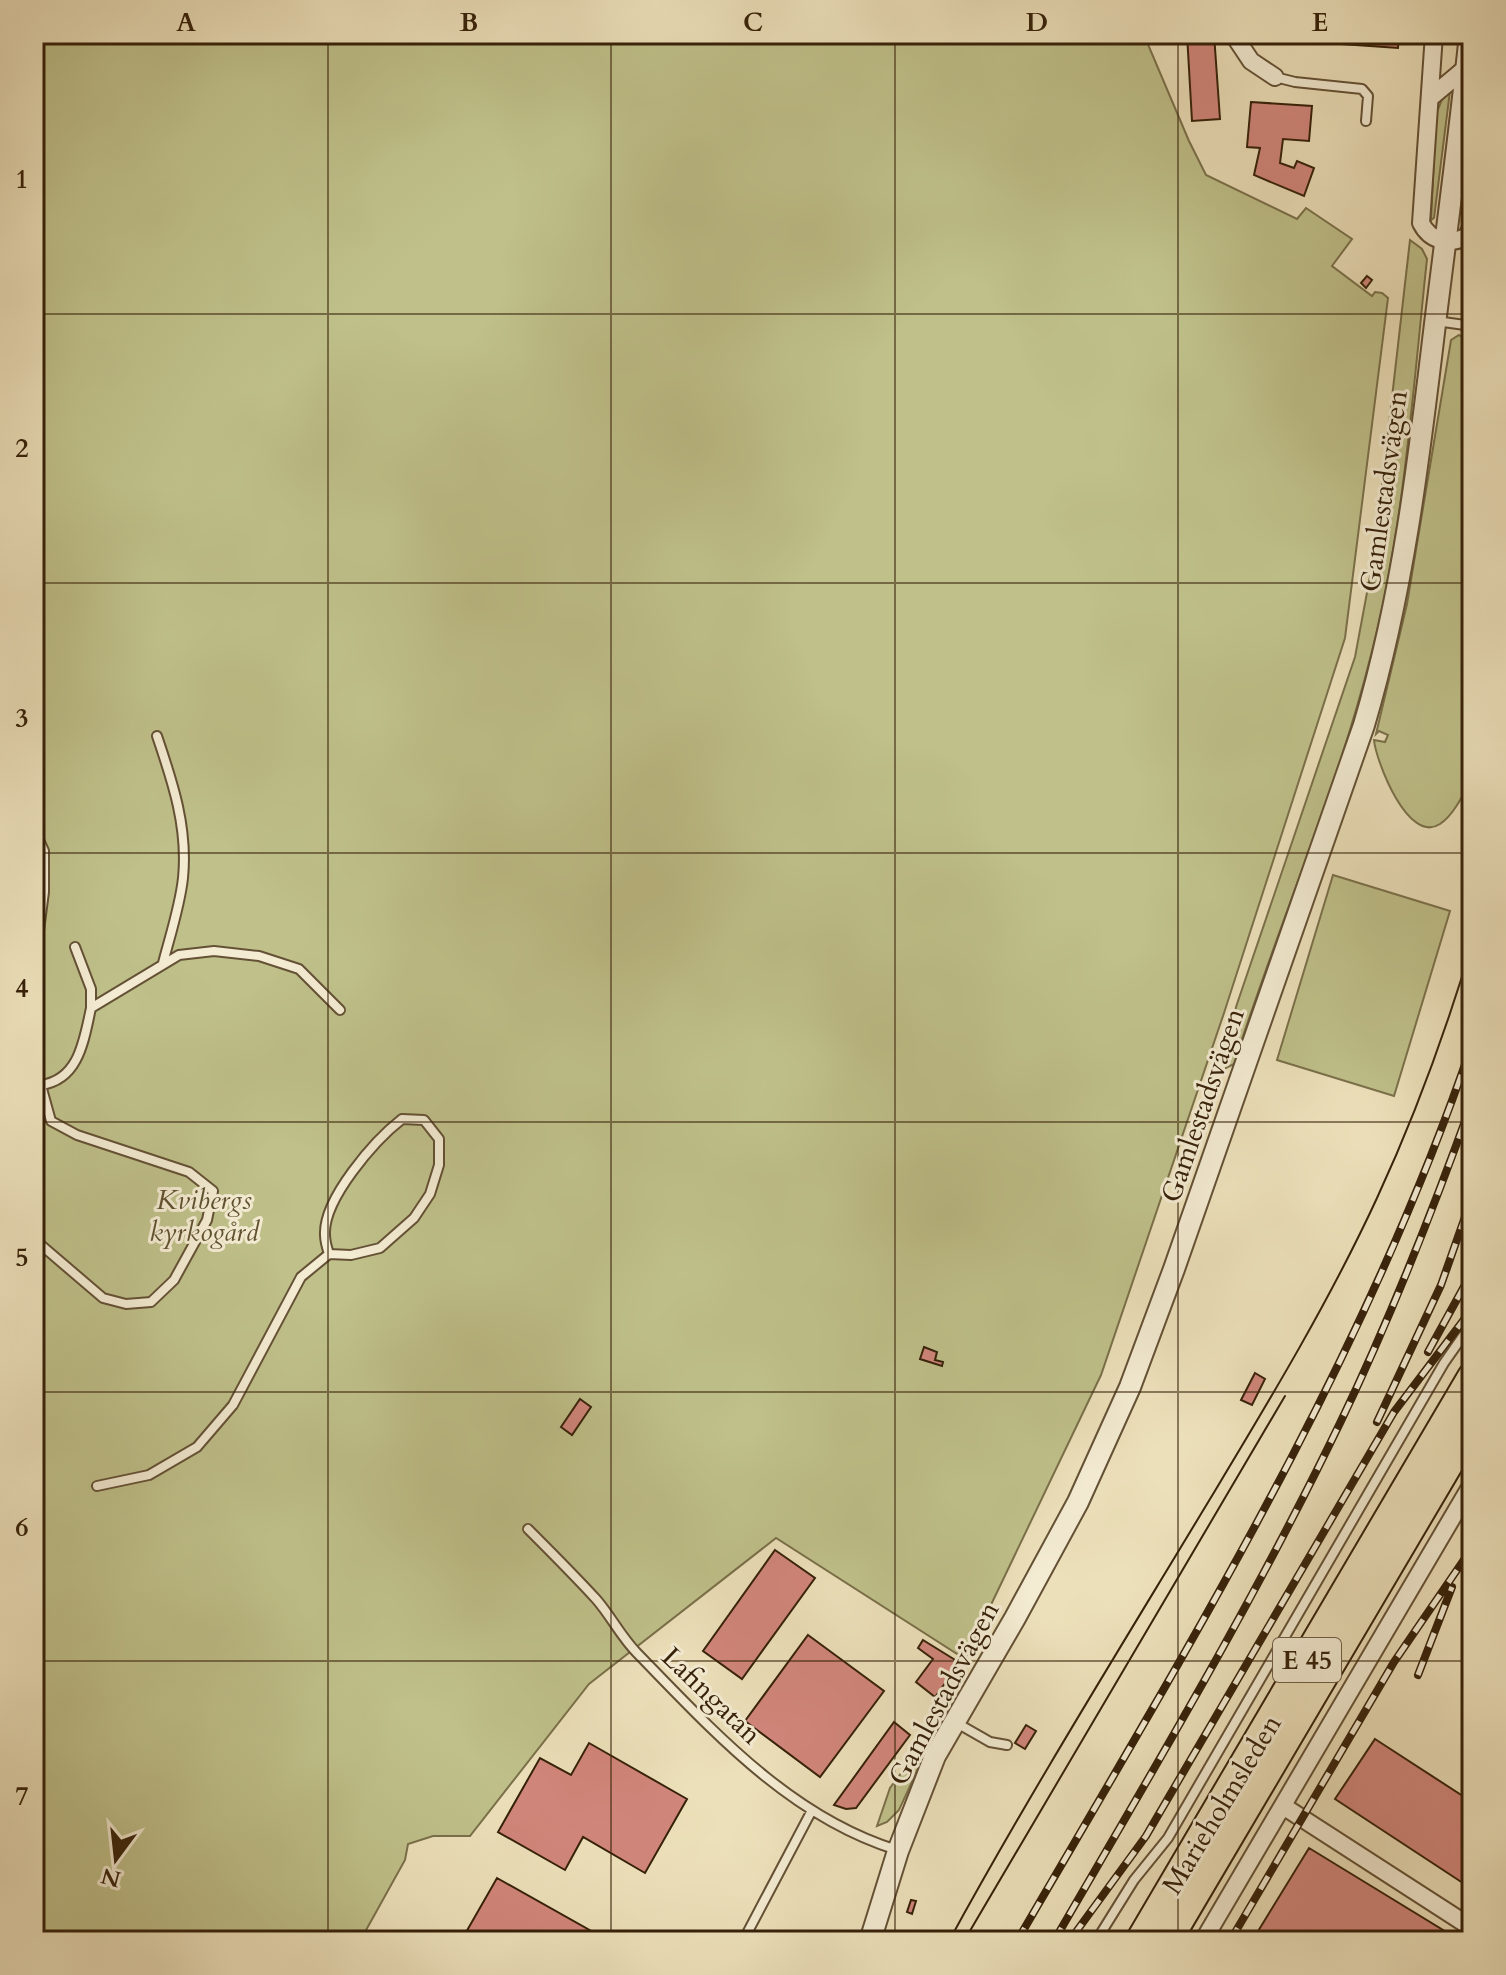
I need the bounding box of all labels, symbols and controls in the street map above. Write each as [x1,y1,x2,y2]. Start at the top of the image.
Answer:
text: A [176,5,196,40]
text: B [460,5,478,40]
text: C [743,5,763,40]
text: D [1026,5,1048,40]
text: E [1312,5,1328,40]
text: 1 [15,162,29,197]
street label: Gamlestadsvägen [1351,388,1417,594]
text: 2 [15,431,29,466]
text: 3 [15,701,29,736]
text: 4 [15,971,29,1006]
street label: Gamlestadsvägen [1152,1003,1254,1208]
park label: Kvibergs kyrkogård [149,1181,260,1251]
text: 5 [15,1240,29,1275]
text: 6 [15,1510,29,1545]
street label: Gamlestadsvägen [879,1595,1008,1792]
road number: E 45 [1273,1638,1341,1682]
street label: Lafingatan [653,1639,770,1753]
street label: Marieholmsleden [1153,1708,1291,1901]
text: 7 [15,1779,29,1814]
north arrow [76,1819,156,1899]
text: N [98,1860,124,1894]

